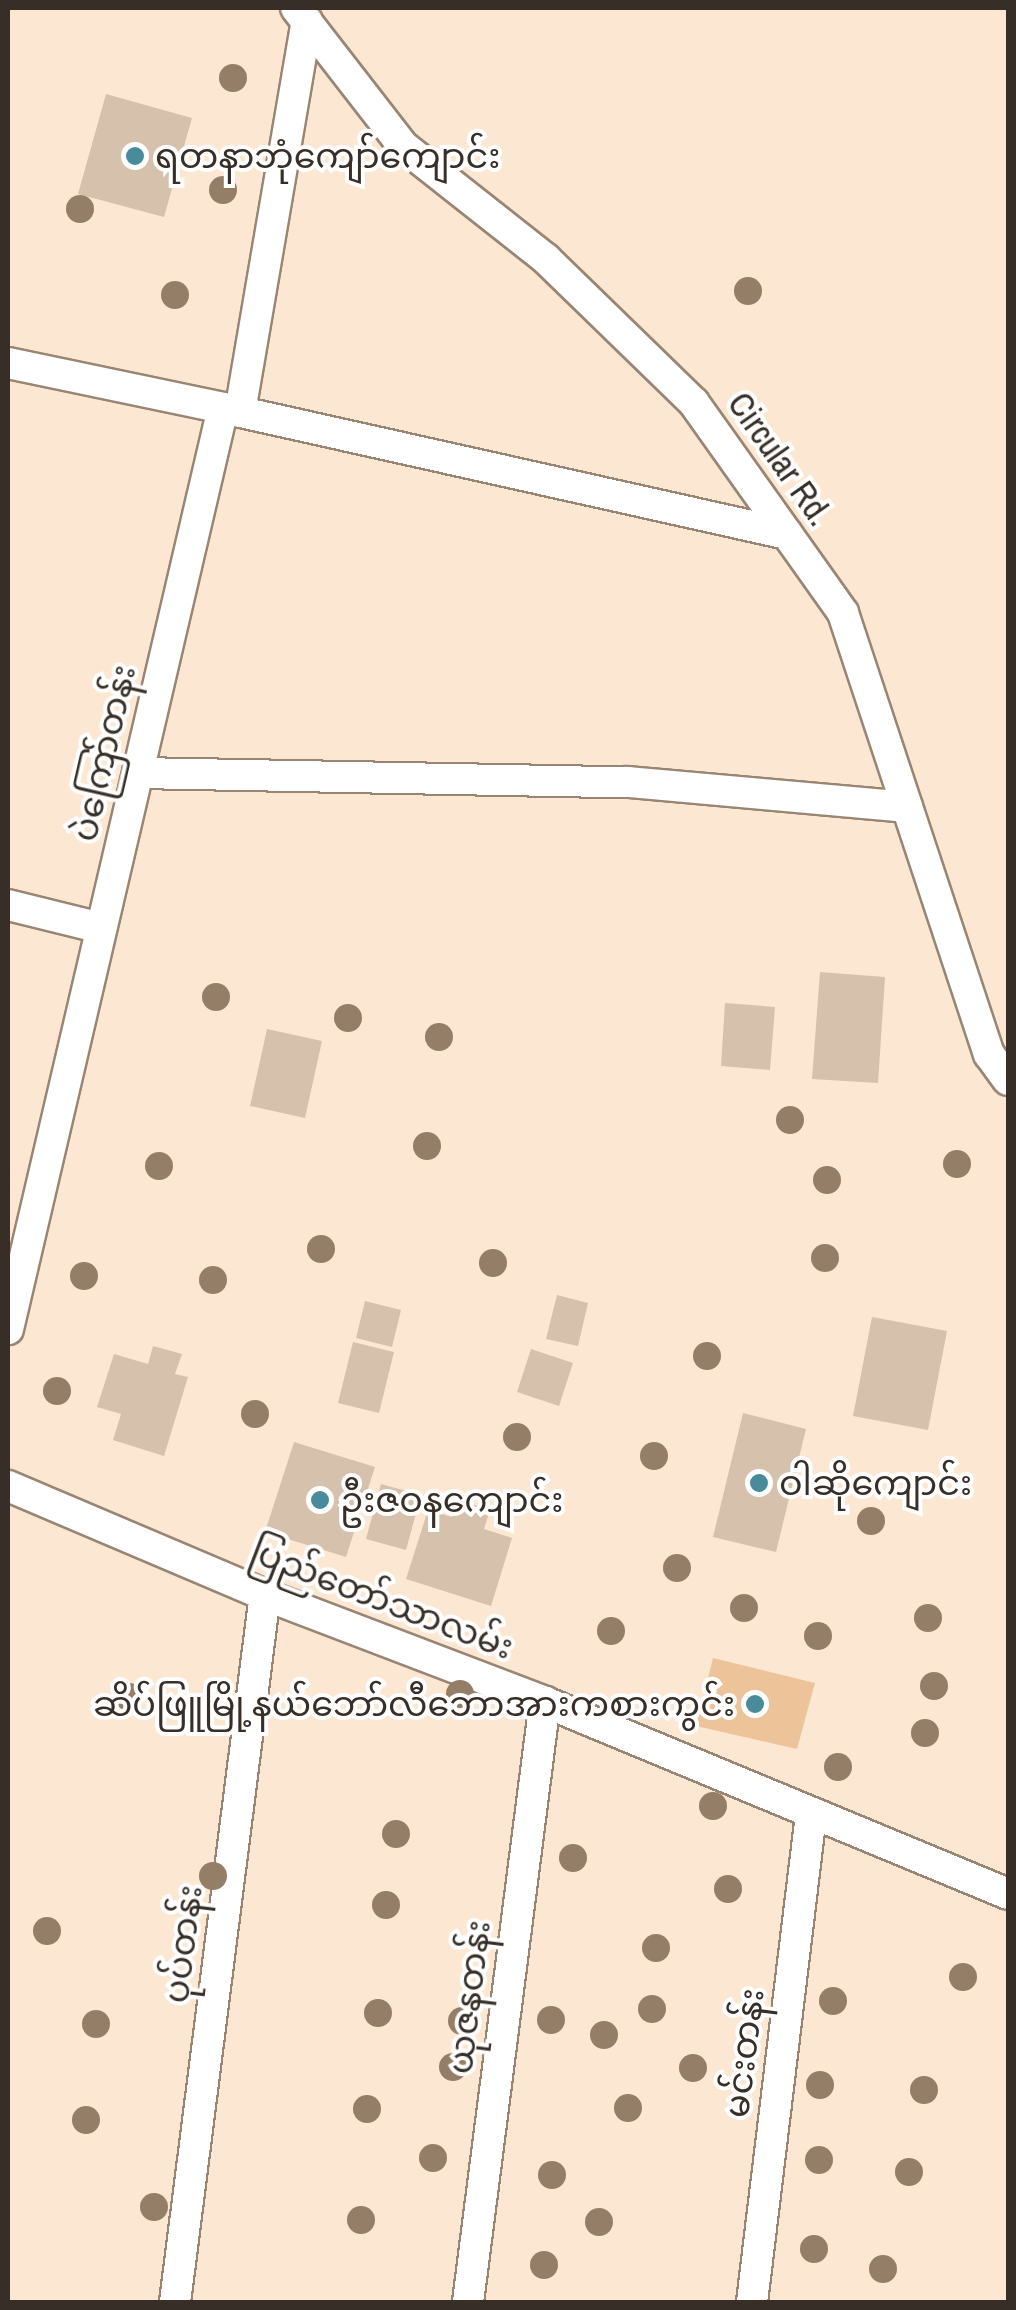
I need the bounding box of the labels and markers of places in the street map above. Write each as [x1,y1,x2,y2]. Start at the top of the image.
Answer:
place label: ရတနာဘုံကျော်ကျောင်း [155,135,500,177]
marker: ရတနာဘုံကျော်ကျောင်း [124,145,146,167]
place label: ဝါဆိုကျောင်း [779,1462,972,1504]
marker: ဝါဆိုကျောင်း [748,1472,770,1494]
place label: ဦးဇဝနကျောင်း [340,1479,563,1521]
marker: ဦးဇဝနကျောင်း [309,1489,331,1511]
place label: ဆိပ်ဖြူမြို့နယ်ဘော်လီဘောအားကစားကွင်း [93,1683,735,1725]
marker: ဆိပ်ဖြူမြို့နယ်ဘော်လီဘောအားကစားကွင်း [744,1693,766,1715]

